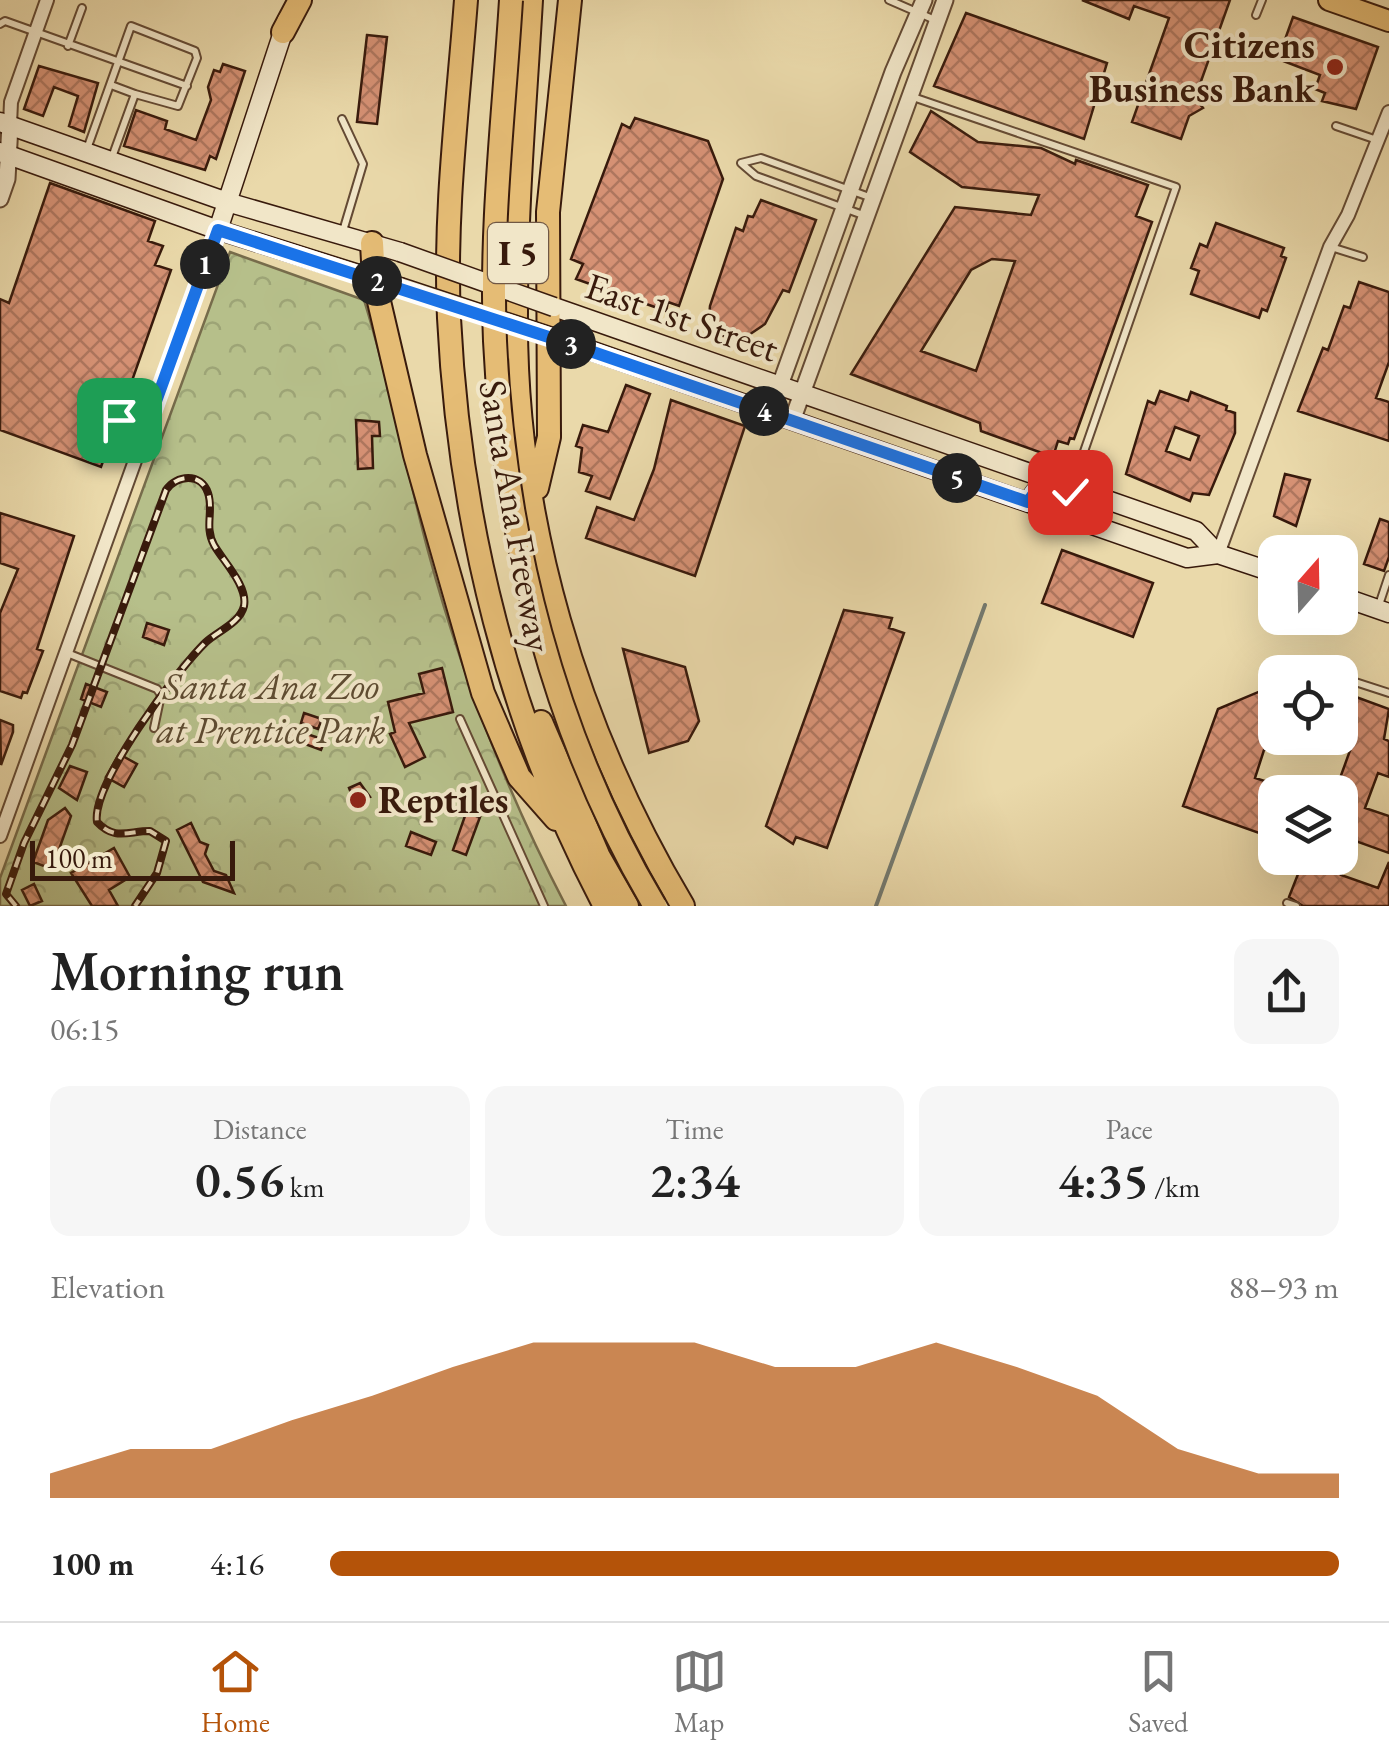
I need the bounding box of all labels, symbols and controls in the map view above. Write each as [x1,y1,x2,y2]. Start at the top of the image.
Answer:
place label: Citizens Business Bank [1089,20,1316,113]
marker: Citizens Business Bank [1324,56,1346,78]
road number: I 5 [488,223,548,283]
pin: 1 [180,239,230,289]
text: 1 [198,246,212,282]
pin: 2 [352,256,402,306]
street label: East 1st Street [579,261,785,372]
text: 2 [370,263,384,299]
pin: 3 [546,319,596,369]
text: 3 [564,326,578,362]
street label: Santa Ana Freeway [468,376,565,656]
pin [77,378,162,463]
pin: 4 [739,386,789,436]
icon: arrive [92,393,147,448]
text: 4 [757,393,771,429]
pin [1028,450,1113,535]
pin: 5 [932,453,982,503]
text: 5 [950,460,964,496]
icon: check [1043,465,1098,520]
north arrow [1258,535,1358,635]
map controls [1258,535,1358,875]
button: locate [1258,655,1358,755]
park label: Santa Ana Zoo at Prentice Park [155,661,386,754]
place label: Reptiles [378,775,509,824]
button: layers [1258,775,1358,875]
marker: Reptiles [347,789,369,811]
scale bar [30,836,235,880]
text: 100 m [45,840,113,876]
text: Morning run [50,935,344,1006]
button: share [1234,939,1339,1044]
text: 06:15 [50,1008,119,1050]
text: Distance [213,1111,307,1147]
text: Time [665,1111,724,1147]
text: Pace [1106,1111,1153,1147]
text: 0.56 [195,1147,284,1212]
text: 2:34 [649,1147,740,1212]
text: 4:35 [1058,1147,1149,1212]
text: km [284,1169,325,1205]
text: /km [1149,1169,1200,1205]
text: Elevation [50,1266,165,1308]
text: 88–93 m [1229,1266,1339,1308]
text: 100 m [50,1543,134,1585]
text: 4:16 [210,1543,264,1585]
tab: Home [201,1644,270,1740]
tab: Map [672,1644,727,1740]
tab: Saved [1128,1644,1188,1740]

